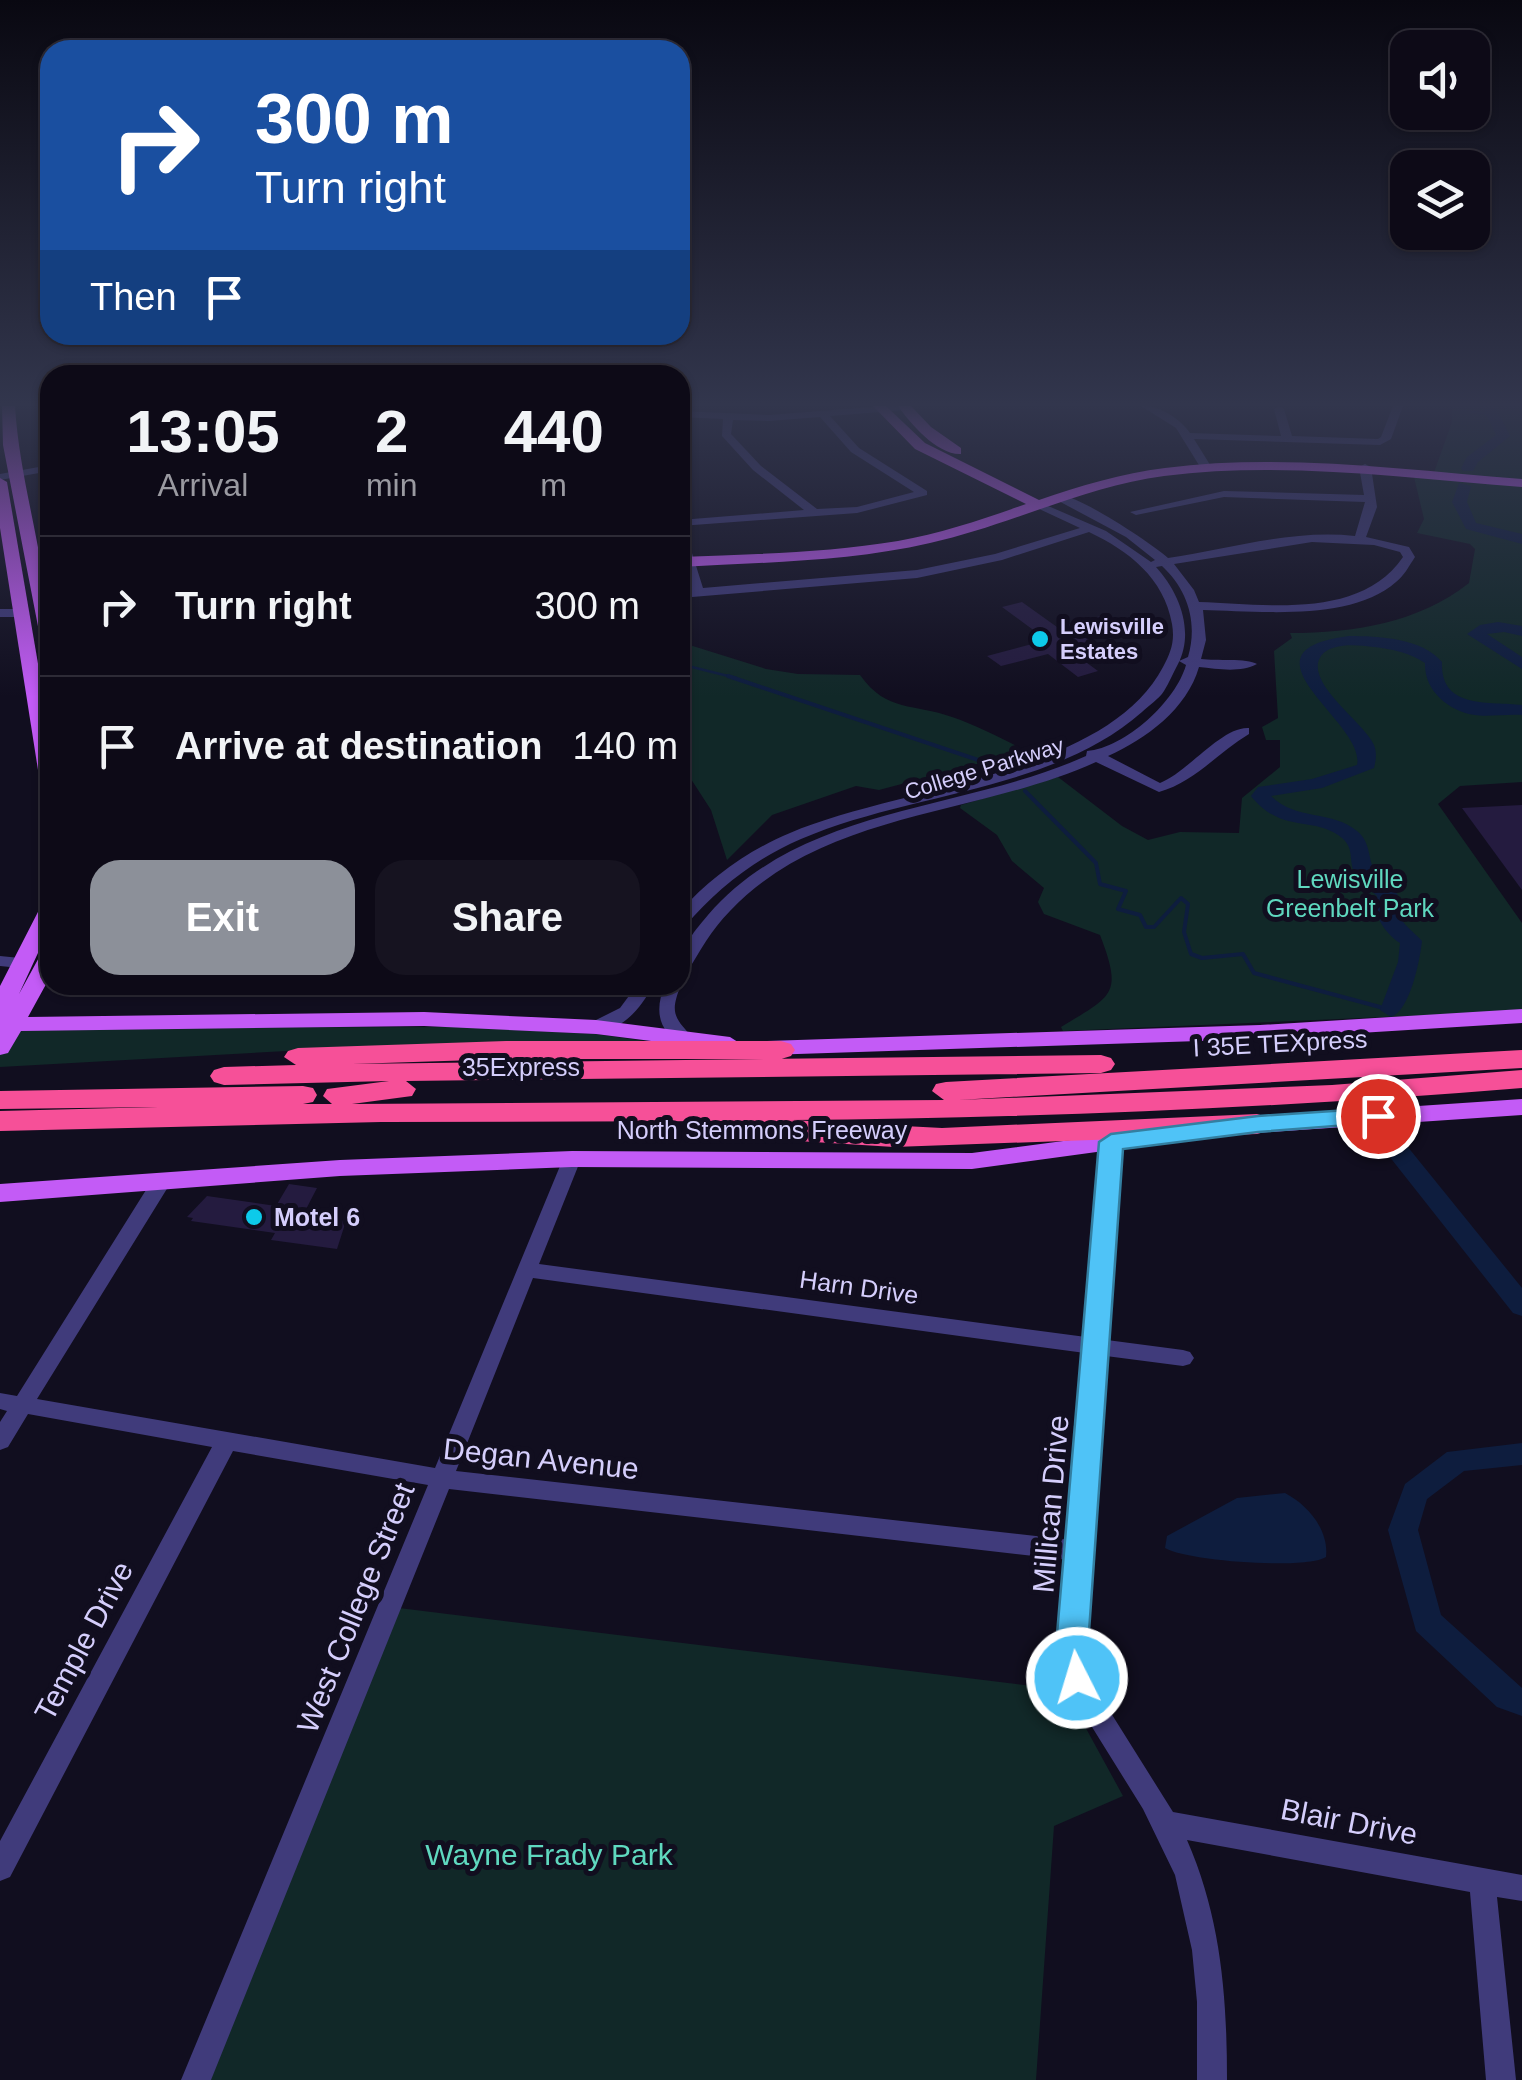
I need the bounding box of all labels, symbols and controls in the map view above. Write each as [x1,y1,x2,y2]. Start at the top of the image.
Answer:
map controls [1390,30,1490,250]
button: sound [1390,30,1490,130]
icon: right [90,80,220,210]
text: 300 m [255,80,453,158]
button: layers [1390,150,1490,250]
text: Turn right [255,162,446,213]
icon: arrive [197,270,252,325]
text: Then [90,276,177,318]
text: 13:05 [126,398,280,465]
text: 2 [375,398,408,465]
text: 440 [504,398,604,465]
text: Arrival [158,467,248,503]
text: min [366,467,417,503]
text: m [540,467,567,503]
icon: right [90,579,145,634]
text: Turn right [175,585,352,627]
text: 300 m [534,585,640,627]
place label: Lewisville Estates [1060,614,1164,664]
marker: Lewisville Estates [1029,628,1051,650]
icon: arrive [90,719,145,774]
text: Arrive at destination [175,725,542,767]
text: 140 m [572,725,678,767]
street label: College Parkway [902,732,1067,805]
button: Exit [90,860,355,975]
button: Share [375,860,640,975]
park label: Lewisville Greenbelt Park [1266,865,1435,922]
street label: I 35E TEXpress [1192,1024,1368,1062]
street label: 35Express [462,1053,580,1081]
pin [1336,1074,1421,1159]
icon: arrive [1351,1089,1406,1144]
street label: North Stemmons Freeway [617,1116,908,1144]
place label: Motel 6 [274,1203,360,1231]
marker: Motel 6 [243,1206,265,1228]
street label: Harn Drive [798,1265,920,1309]
street label: Millican Drive [1026,1414,1075,1594]
street label: Degan Avenue [442,1432,640,1485]
street label: West College Street [290,1478,421,1737]
street label: Temple Drive [28,1556,139,1726]
position arrow [1025,1626,1129,1730]
street label: Blair Drive [1278,1792,1420,1851]
park label: Wayne Frady Park [425,1838,674,1871]

